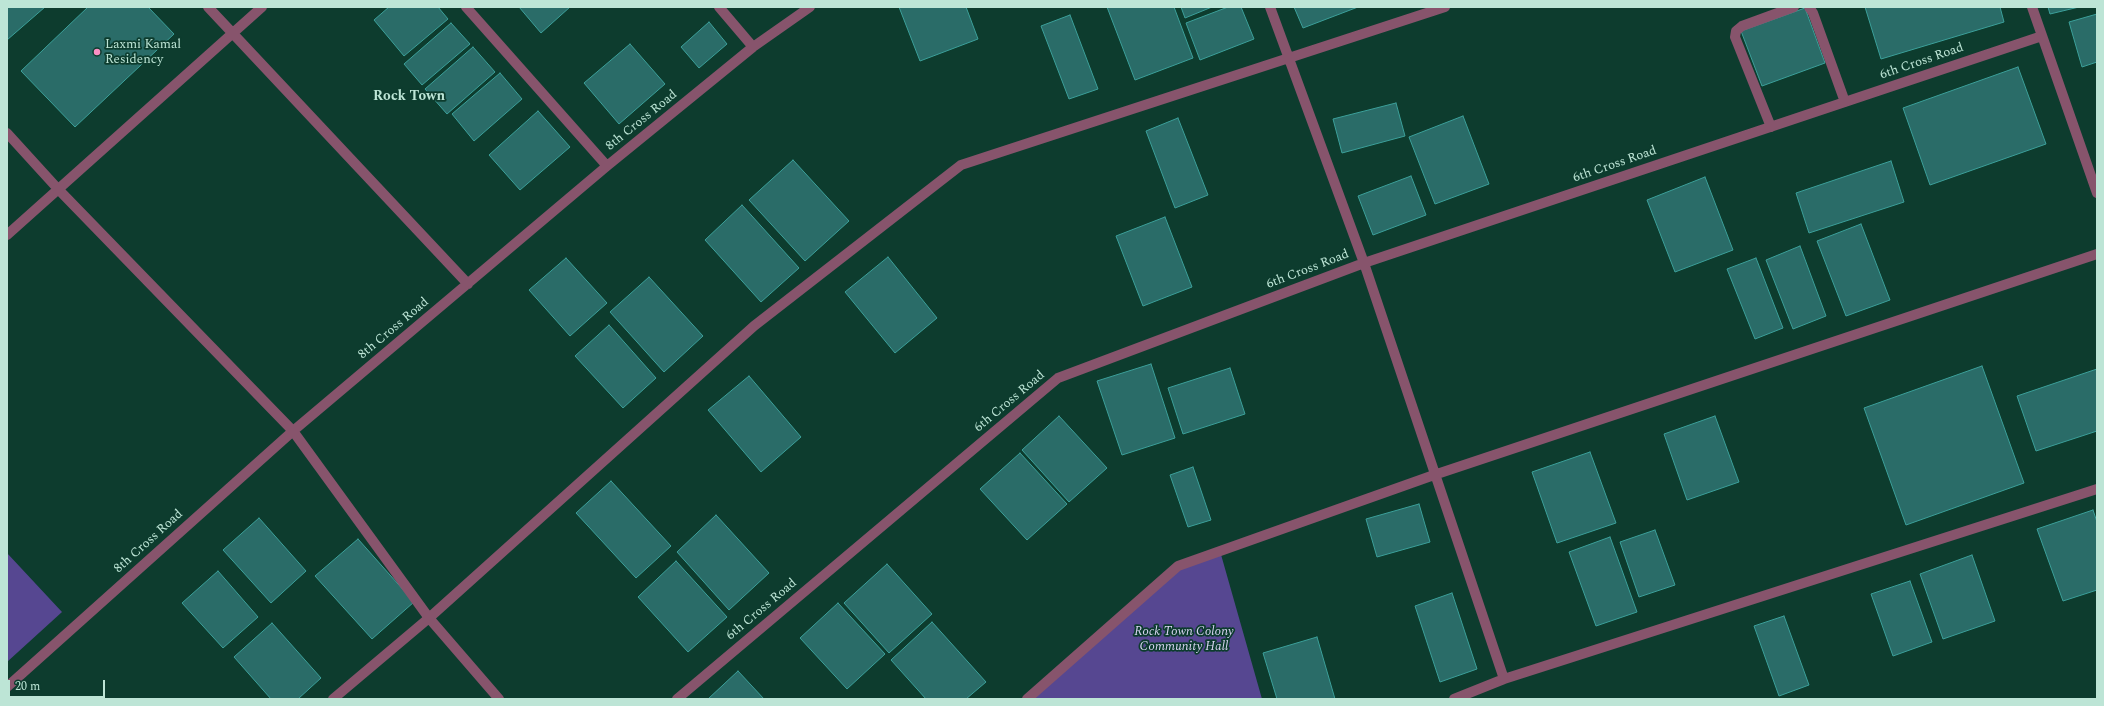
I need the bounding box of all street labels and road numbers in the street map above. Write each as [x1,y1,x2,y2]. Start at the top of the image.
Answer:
street label: 6th Cross Road [1878,40,1966,84]
street label: 8th Cross Road [603,88,681,154]
street label: 6th Cross Road [1571,143,1659,187]
street label: 6th Cross Road [1265,247,1351,293]
street label: 8th Cross Road [356,295,432,363]
street label: 6th Cross Road [972,368,1048,436]
street label: 8th Cross Road [111,507,187,577]
street label: 6th Cross Road [724,576,800,644]

